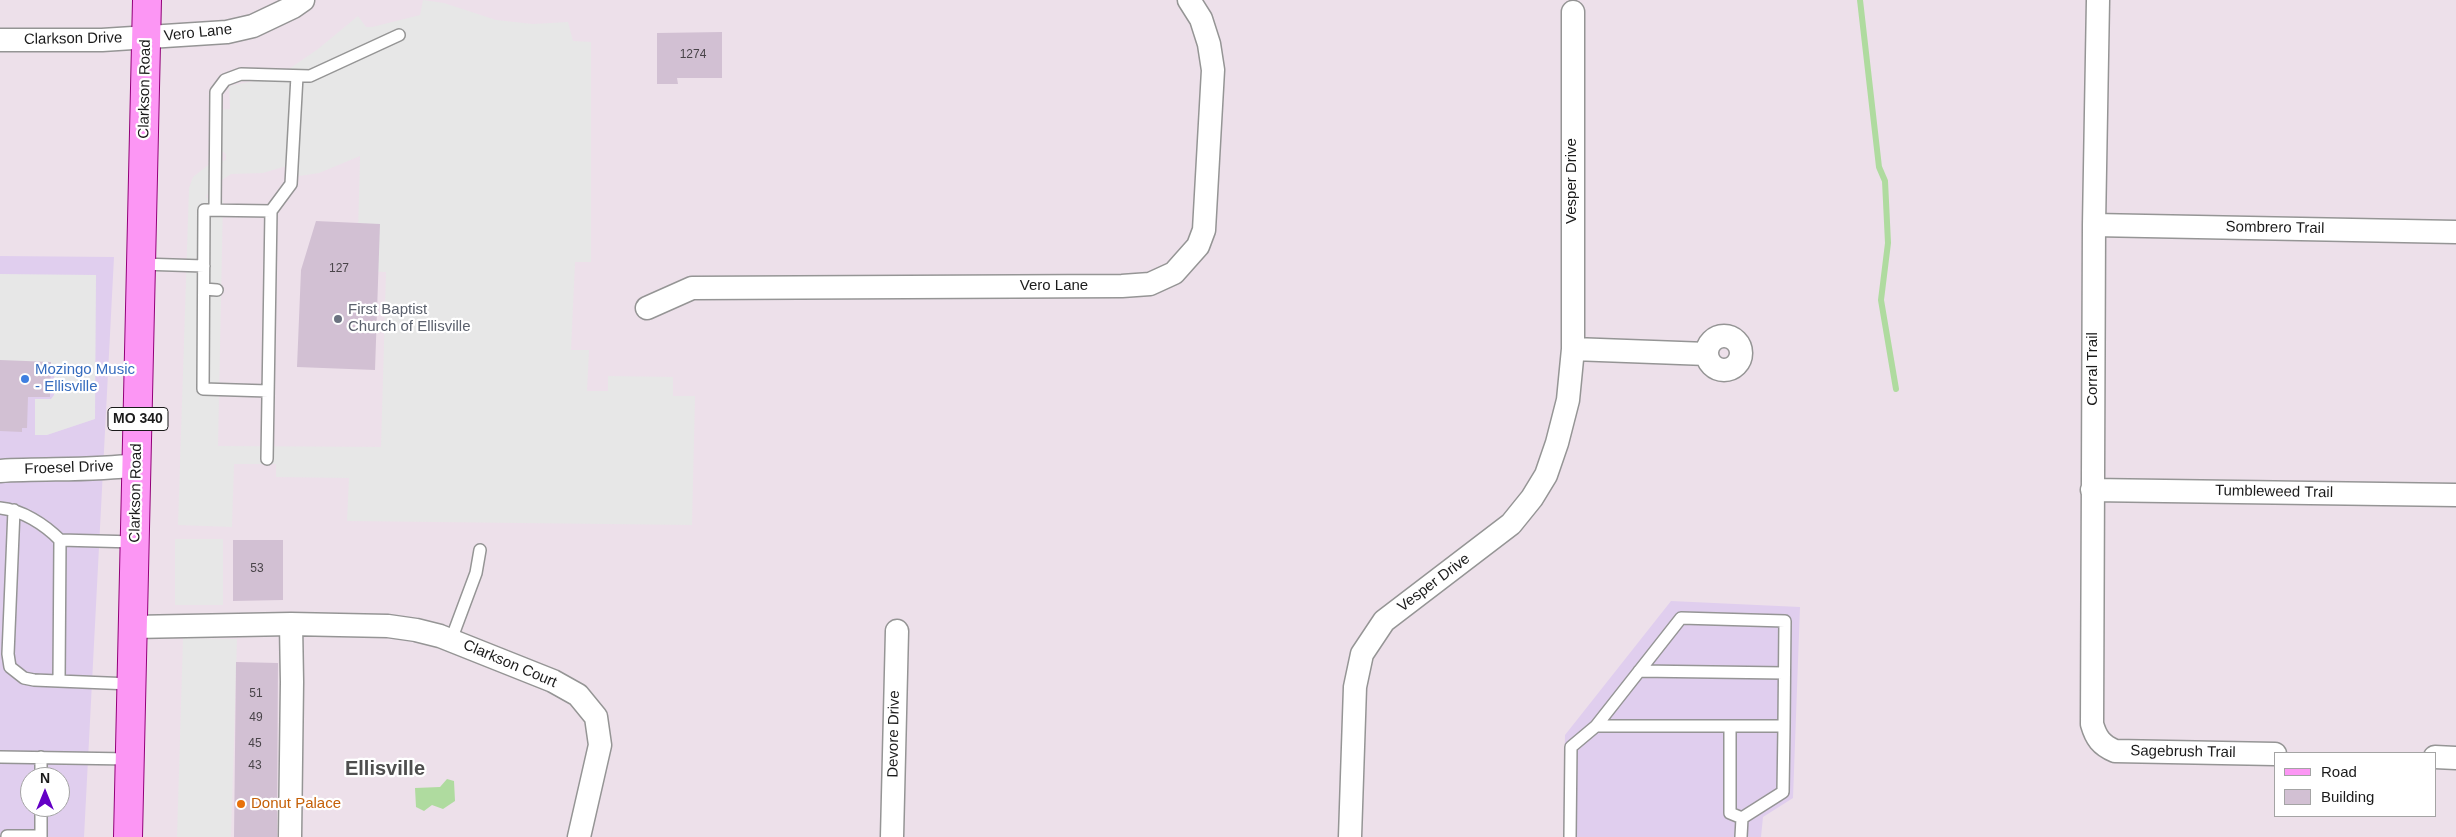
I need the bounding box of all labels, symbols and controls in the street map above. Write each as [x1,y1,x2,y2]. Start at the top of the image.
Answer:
street label: Vero Lane [163,20,233,46]
street label: Clarkson Drive [24,29,122,49]
street label: Clarkson Road [135,39,155,139]
house number: 1274 [680,48,706,62]
street label: Vesper Drive [1563,138,1581,224]
street label: Sombrero Trail [2226,218,2324,238]
house number: 127 [329,262,349,276]
street label: Vero Lane [1020,277,1088,295]
place label: First Baptist Church of Ellisville [348,301,471,336]
marker: First Baptist Church of Ellisville [332,313,344,325]
street label: Corral Trail [2084,332,2102,406]
place label: Mozingo Music - Ellisville [35,361,135,396]
marker: Mozingo Music - Ellisville [19,373,31,385]
road number: MO 340 [108,408,168,430]
street label: Clarkson Road [126,443,146,543]
street label: Froesel Drive [24,457,114,479]
street label: Tumbleweed Trail [2215,482,2333,502]
street label: Vesper Drive [1394,550,1474,616]
house number: 53 [250,562,264,576]
street label: Clarkson Court [460,636,560,692]
house number: 51 [249,687,263,701]
street label: Devore Drive [884,690,904,778]
house number: 49 [249,711,263,725]
house number: 45 [248,737,262,751]
street label: Sagebrush Trail [2130,742,2236,762]
legend [2274,752,2436,817]
district label: Ellisville [345,757,425,781]
house number: 43 [248,759,262,773]
text: Road [2321,763,2357,780]
north arrow [20,767,70,817]
text: N [40,770,50,786]
text: Building [2321,788,2374,805]
place label: Donut Palace [251,795,341,813]
marker: Donut Palace [235,798,247,810]

